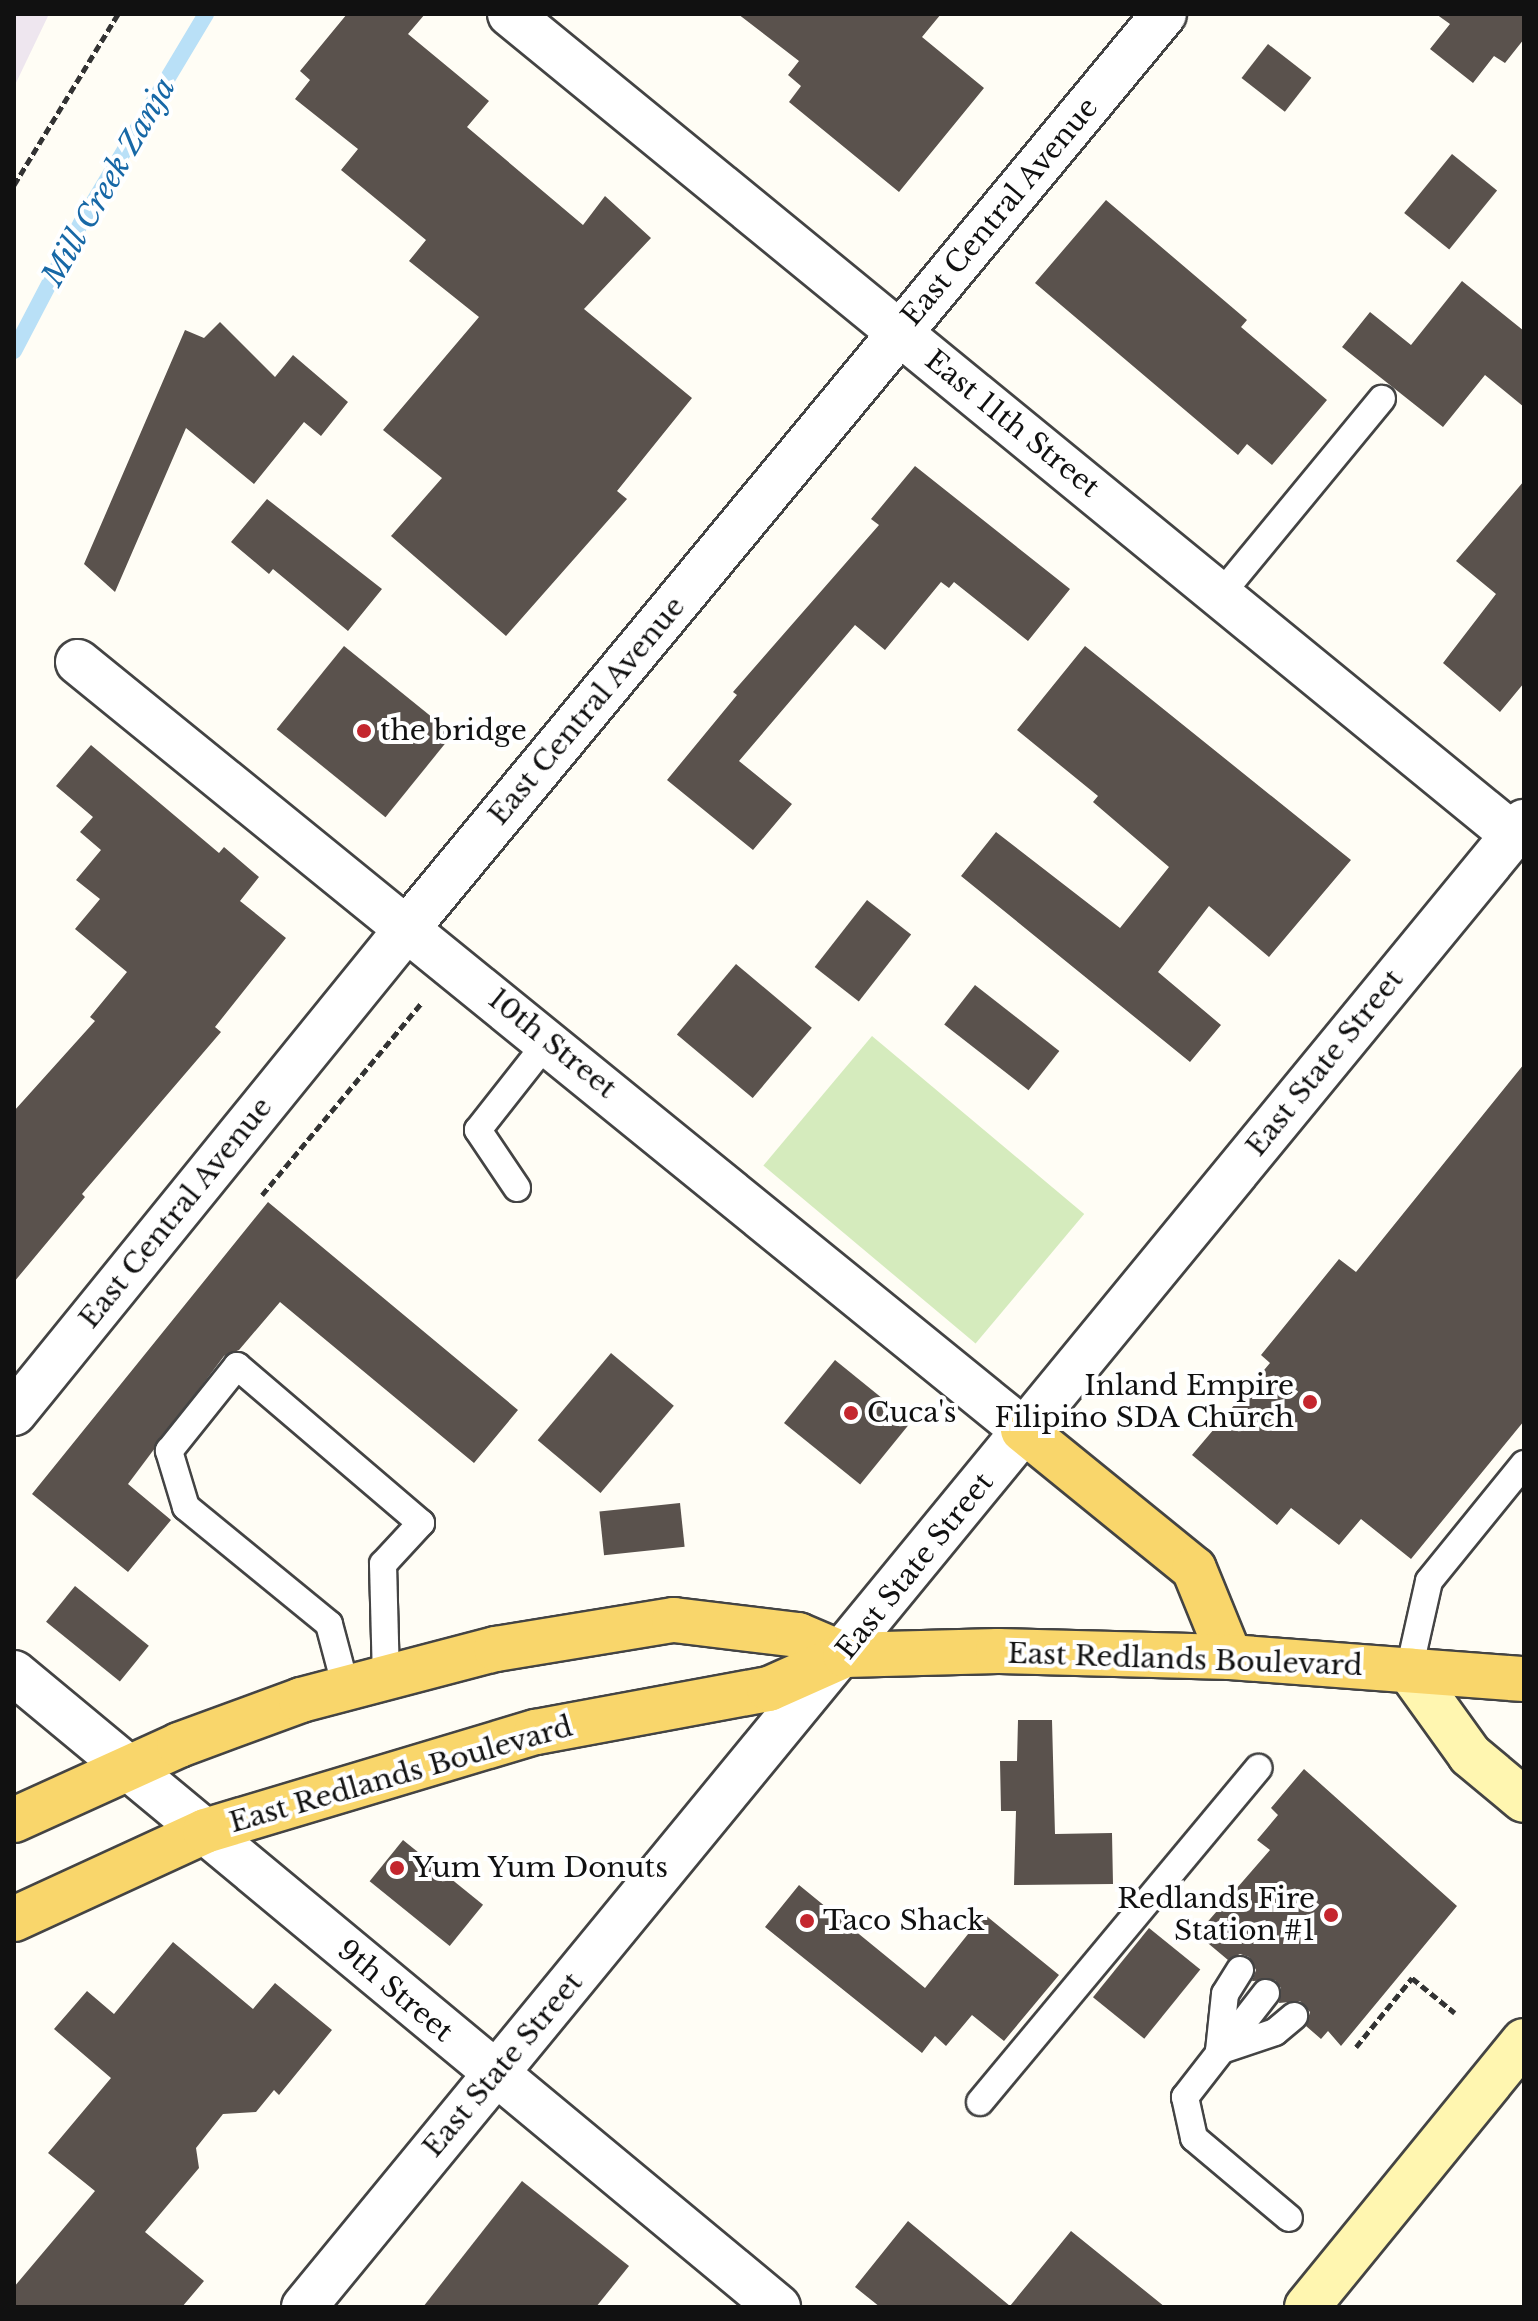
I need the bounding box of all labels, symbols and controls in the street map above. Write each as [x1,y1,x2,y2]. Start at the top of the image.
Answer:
water label: Mill Creek Zanja [35,71,183,293]
street label: East Central Avenue [895,91,1105,333]
street label: East 11th Street [918,344,1106,504]
street label: East Central Avenue [482,590,692,832]
place label: the bridge [380,714,527,748]
marker: the bridge [355,722,373,740]
street label: East State Street [1240,963,1410,1163]
street label: 10th Street [481,982,623,1106]
street label: East Central Avenue [72,1090,280,1336]
place label: Inland Empire Filipino SDA Church [993,1369,1294,1435]
marker: Inland Empire Filipino SDA Church [1301,1393,1319,1411]
place label: Cuca's [867,1396,957,1430]
marker: Cuca's [842,1404,860,1422]
street label: East State Street [830,1466,1000,1666]
street label: East Redlands Boulevard [1007,1637,1363,1683]
street label: East Redlands Boulevard [226,1710,576,1840]
place label: Yum Yum Donuts [413,1851,669,1885]
marker: Yum Yum Donuts [388,1859,406,1877]
place label: Redlands Fire Station #1 [1117,1882,1315,1948]
place label: Taco Shack [823,1904,985,1938]
marker: Redlands Fire Station #1 [1322,1906,1340,1924]
marker: Taco Shack [798,1912,816,1930]
street label: 9th Street [331,1933,459,2049]
street label: East State Street [416,1966,590,2164]

